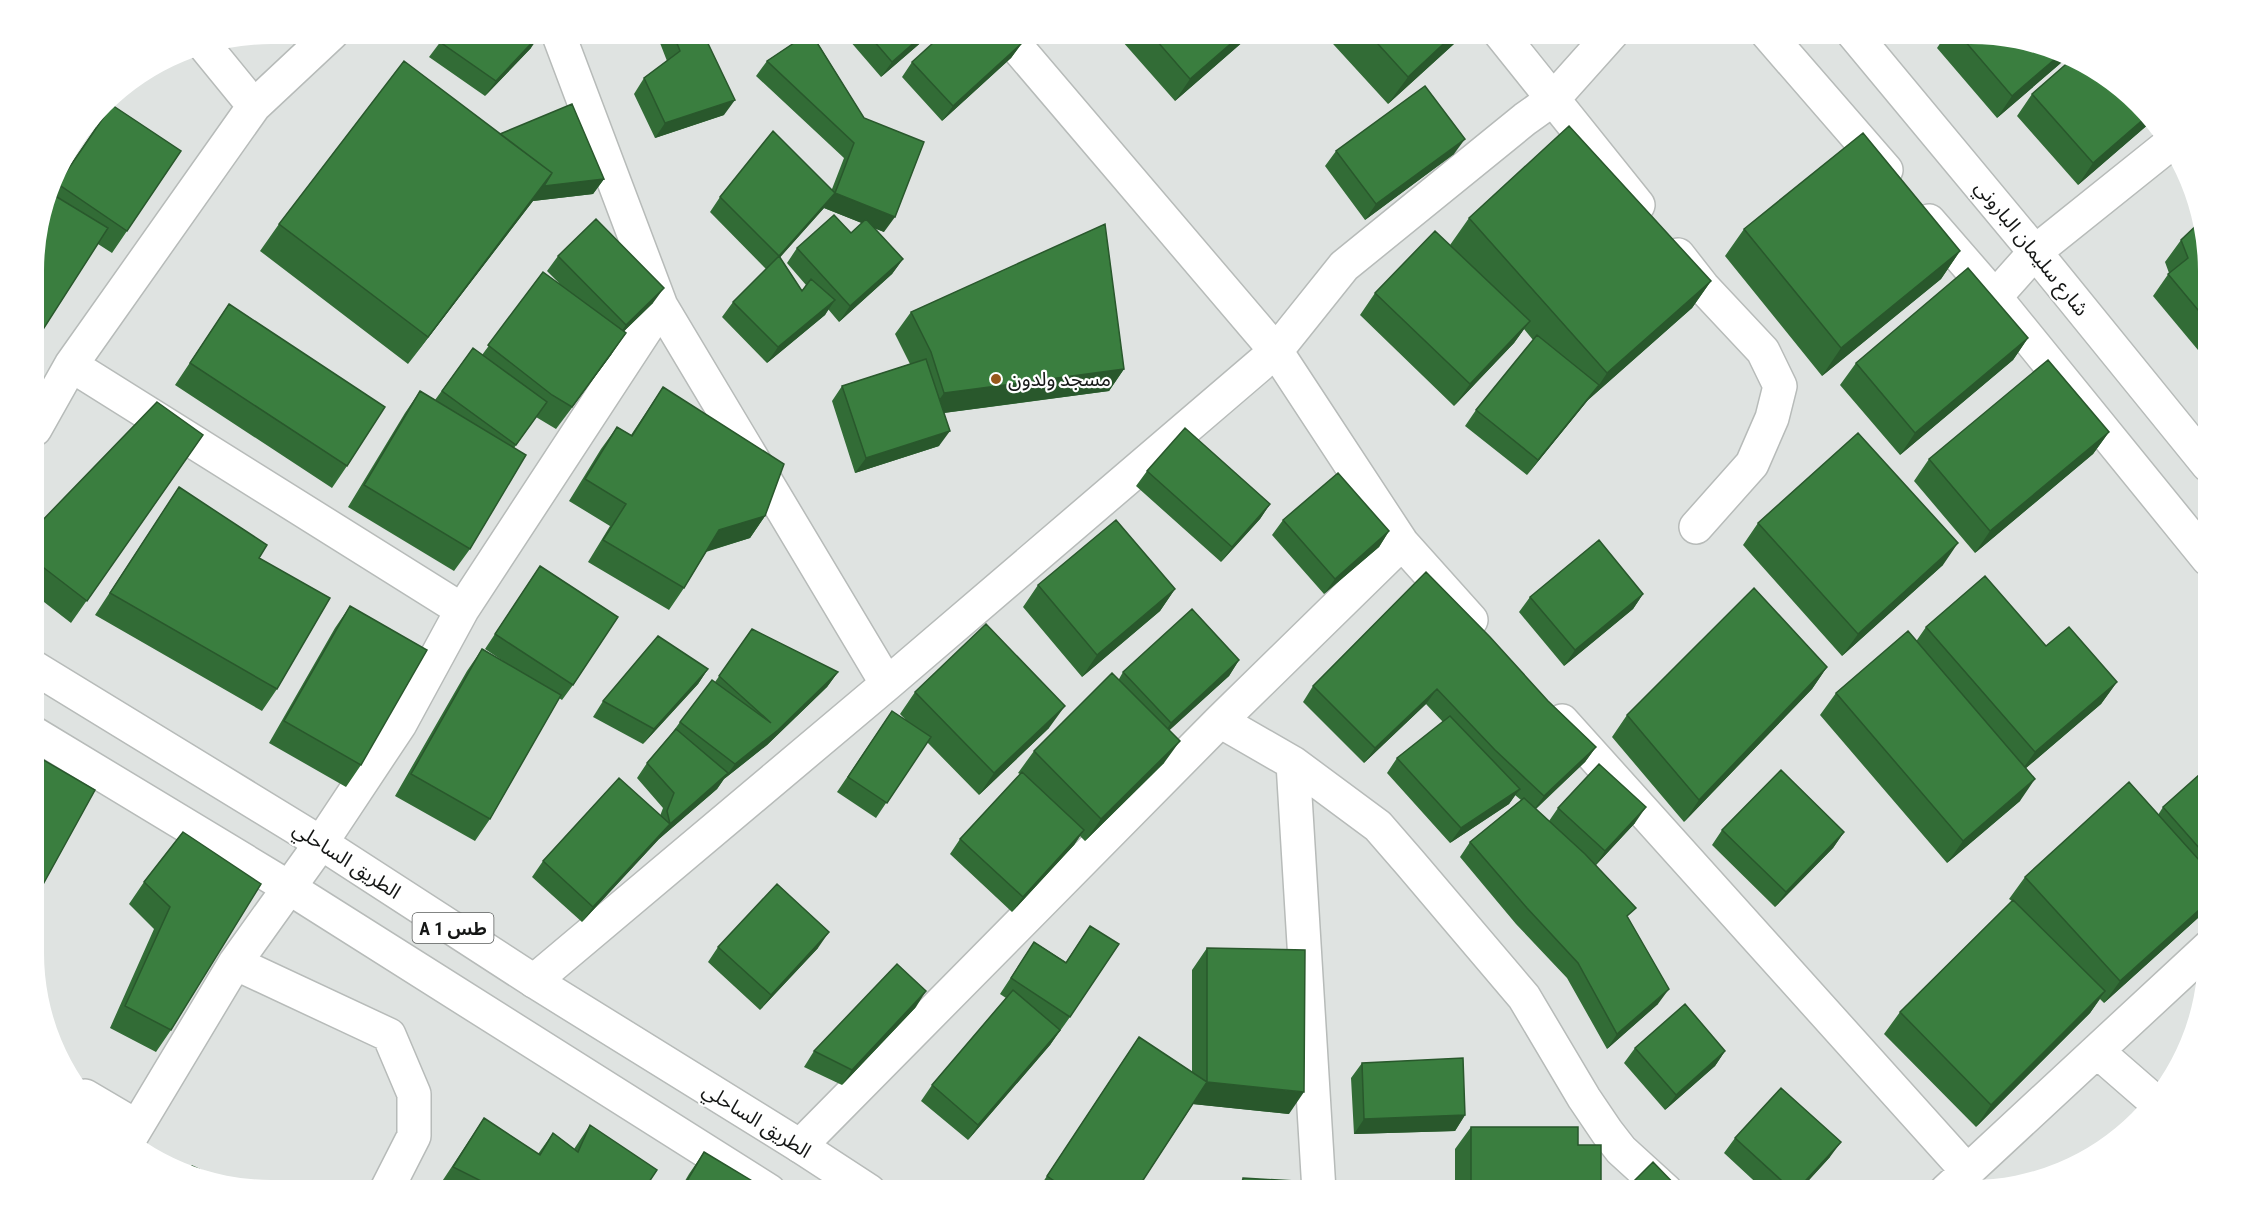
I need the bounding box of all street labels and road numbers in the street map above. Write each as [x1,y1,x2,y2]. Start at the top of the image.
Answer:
street label: شارع سليمان الباروني [1967,175,2094,323]
street label: الطريق الساحلي [287,816,405,907]
road number: A 1 طس [412,913,494,943]
street label: الطريق الساحلي [696,1077,816,1166]

